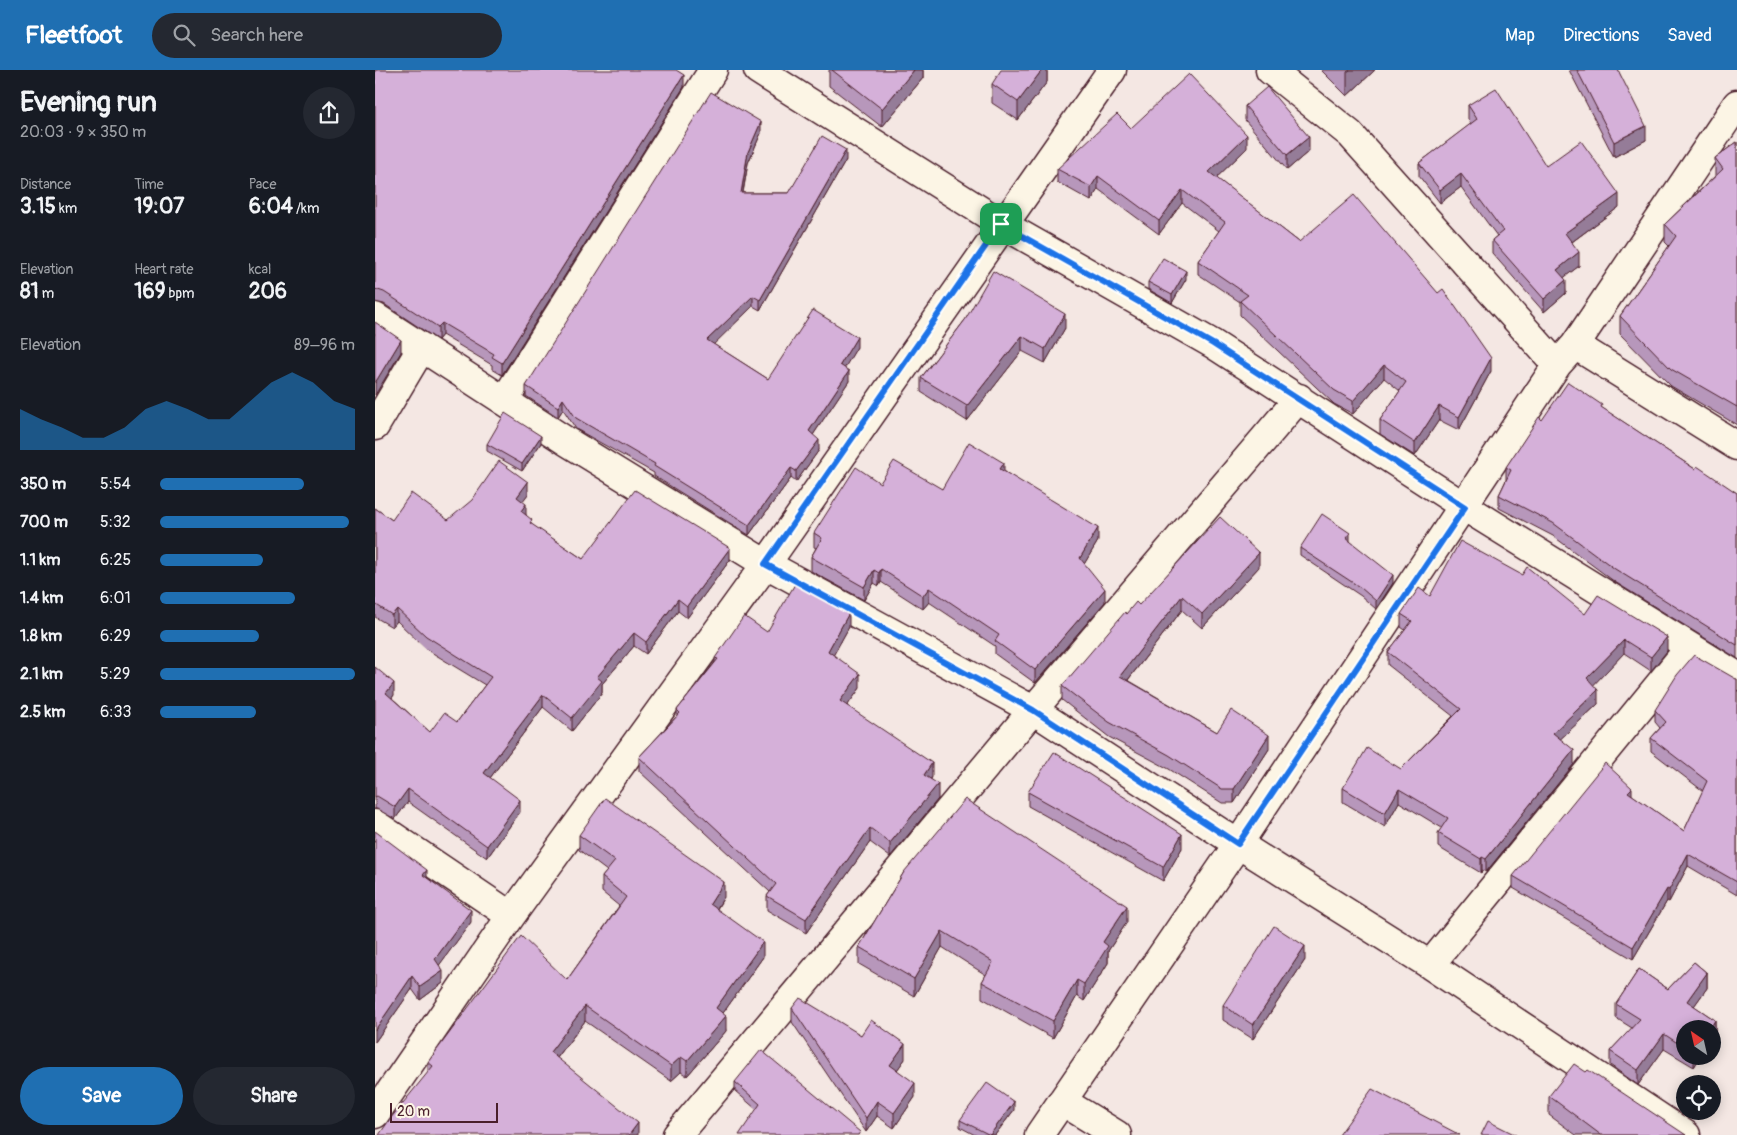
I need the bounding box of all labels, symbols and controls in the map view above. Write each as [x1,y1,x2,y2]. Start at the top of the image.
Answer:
search box [152,13,502,58]
text: Fleetfoot [25,21,122,50]
icon: search [170,21,198,49]
text: Search here [210,23,303,47]
text: Map [1505,24,1535,47]
text: Directions [1563,24,1639,47]
text: Saved [1667,24,1712,47]
text: Evening run [20,85,157,120]
button: share [303,87,355,139]
text: 20:03 · 9 × 350 m [20,122,146,142]
text: Distance [20,176,71,193]
text: Time [134,176,164,193]
text: Pace [249,176,276,193]
text: 3.15 [20,193,56,220]
text: 19:07 [134,193,184,220]
text: 6:04 [249,193,293,220]
text: km [56,200,77,217]
text: /km [293,200,319,217]
pin [980,203,1022,245]
icon: arrive [987,210,1015,238]
text: Elevation [20,261,73,278]
text: Heart rate [134,261,193,278]
text: kcal [249,261,271,278]
text: 81 [20,278,39,305]
text: 169 [134,278,166,305]
text: 206 [249,278,287,305]
text: m [39,285,54,302]
text: bpm [166,285,195,302]
text: Elevation [20,335,81,355]
text: 89–96 m [294,335,355,355]
text: 350 m [20,474,66,494]
text: 5:54 [100,474,131,494]
text: 700 m [20,512,68,532]
text: 5:32 [100,512,131,532]
text: 1.1 km [20,550,60,570]
text: 6:25 [100,550,131,570]
text: 1.4 km [20,588,63,608]
text: 6:01 [100,588,131,608]
text: 1.8 km [20,626,62,646]
text: 6:29 [100,626,131,646]
text: 2.1 km [20,664,63,684]
text: 5:29 [100,664,130,684]
text: 2.5 km [20,702,65,722]
text: 6:33 [100,702,131,722]
north arrow [1676,1020,1721,1065]
map controls [1676,1020,1721,1120]
button: Save [20,1067,183,1125]
button: Share [193,1067,355,1125]
button: locate [1676,1075,1721,1120]
scale bar [390,1100,497,1123]
text: 20 m [397,1103,430,1120]

